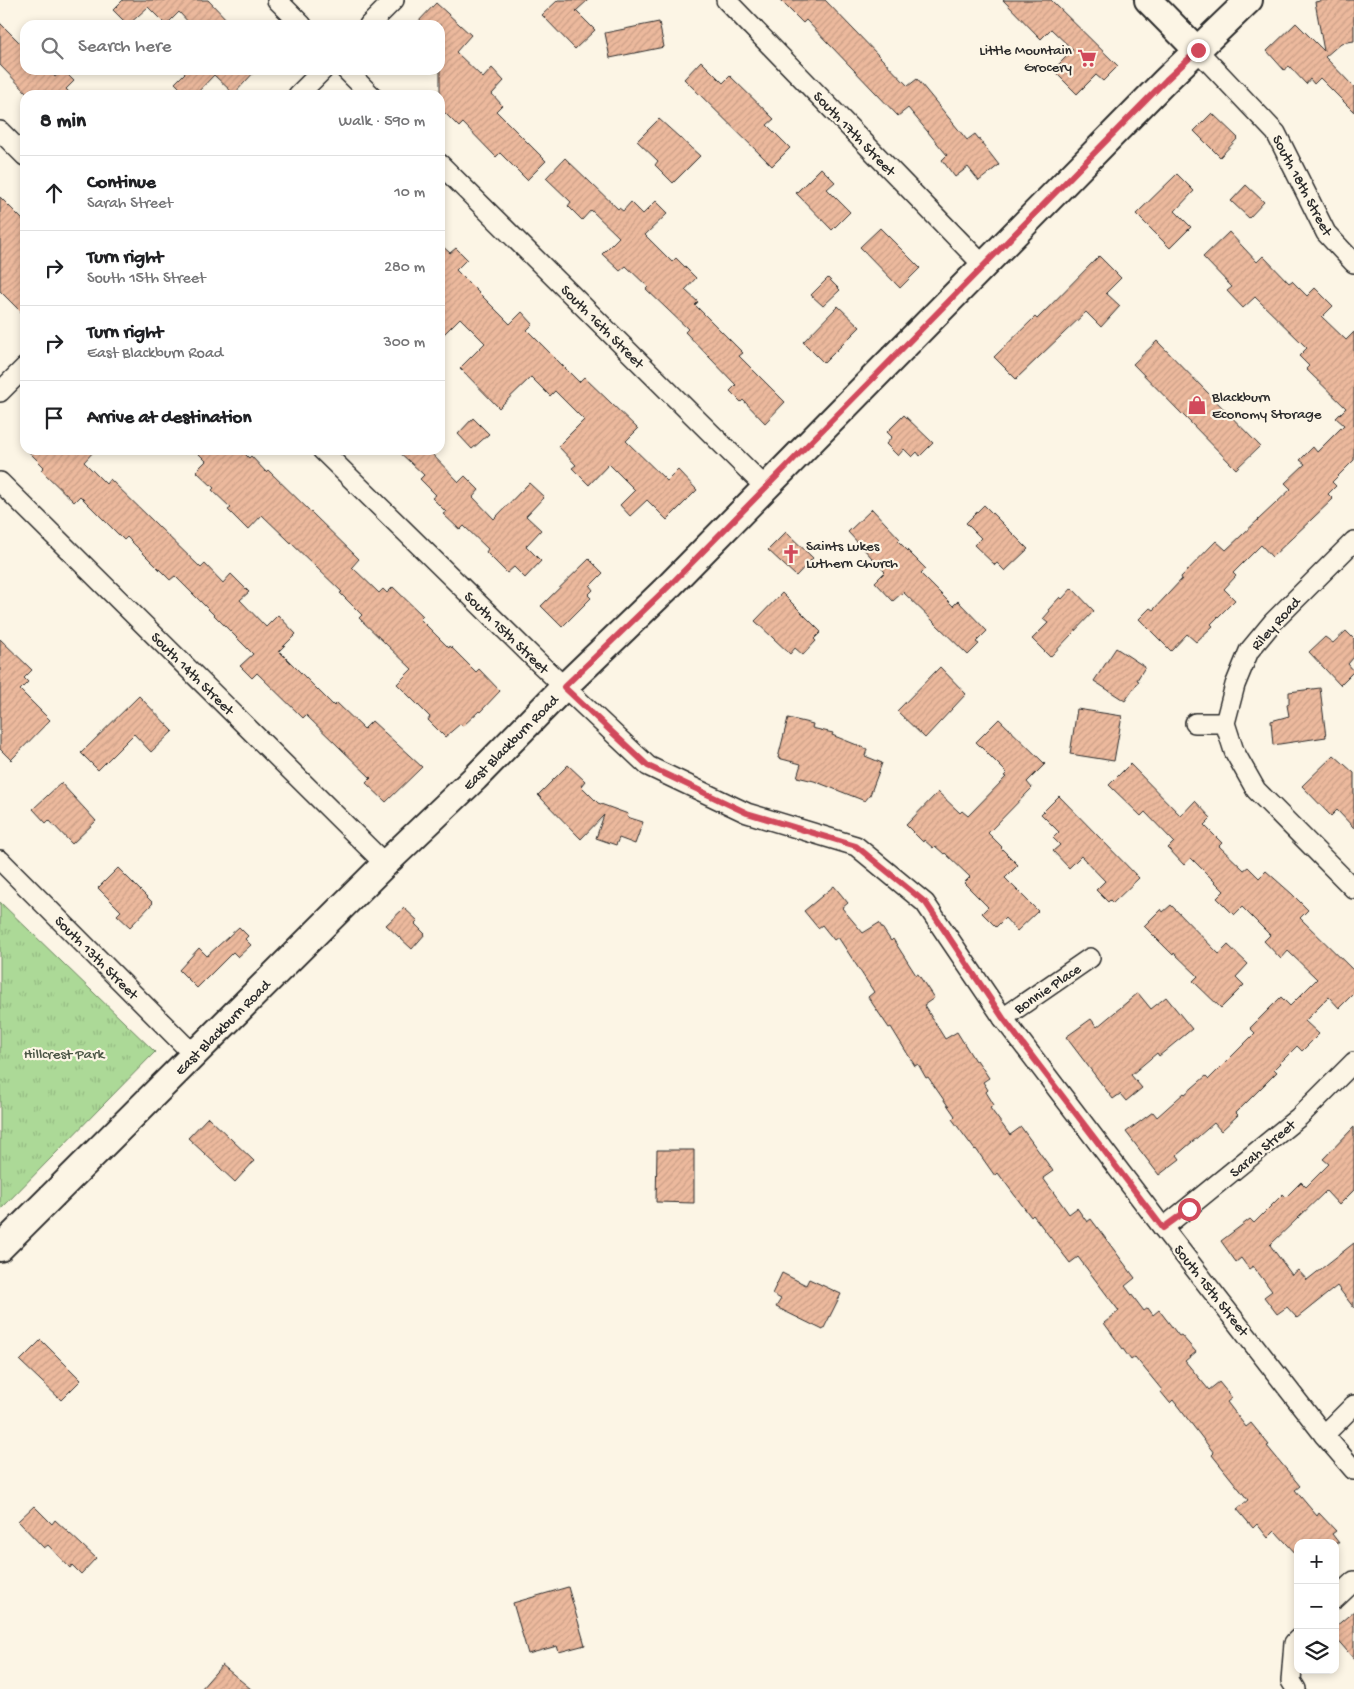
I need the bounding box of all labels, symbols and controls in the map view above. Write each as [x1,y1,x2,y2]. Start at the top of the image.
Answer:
search box [20,20,445,75]
icon: search [38,34,66,62]
text: Search here [78,36,172,59]
route end [1187,39,1210,62]
place label: Little Mountain Grocery [979,42,1073,77]
supermarket icon: Little Mountain Grocery [1076,47,1098,69]
street label: South 17th Street [808,88,900,182]
text: 8 min [40,110,86,135]
text: Walk · 590 m [339,113,425,132]
street label: South 18th Street [1267,132,1336,241]
text: Continue [87,172,156,195]
icon: ahead [40,179,68,207]
text: 10 m [394,184,425,203]
text: Sarah Street [87,195,173,214]
text: Turn right [87,247,163,270]
icon: right [40,254,68,282]
text: 280 m [384,259,425,278]
text: South 15th Street [87,270,206,289]
street label: South 16th Street [556,282,648,374]
text: Turn right [87,322,163,345]
icon: right [40,329,68,357]
text: 300 m [383,334,425,353]
text: East Blackburn Road [87,345,223,364]
place label: Blackburn Economy Storage [1211,389,1322,424]
shop icon: Blackburn Economy Storage [1186,394,1208,416]
icon: arrive [40,404,68,432]
text: Arrive at destination [87,407,251,430]
place label: Saints Lukes Luthern Church [806,538,898,573]
church icon: Saints Lukes Luthern Church [780,543,802,565]
street label: South 15th Street [459,588,553,680]
street label: Riley Road [1248,593,1306,655]
street label: South 14th Street [146,629,238,721]
street label: East Blackburn Road [460,691,564,795]
street label: South 13th Street [50,913,143,1005]
street label: Bonnie Place [1010,961,1085,1019]
street label: East Blackburn Road [172,976,276,1080]
park label: Hillcrest Park [24,1046,105,1064]
street label: Sarah Street [1227,1116,1301,1182]
route start [1178,1198,1201,1221]
street label: South 15th Street [1169,1242,1253,1342]
map controls [1294,1539,1339,1674]
button: + [1294,1539,1339,1584]
button: − [1294,1584,1339,1629]
button: layers [1294,1629,1339,1674]

